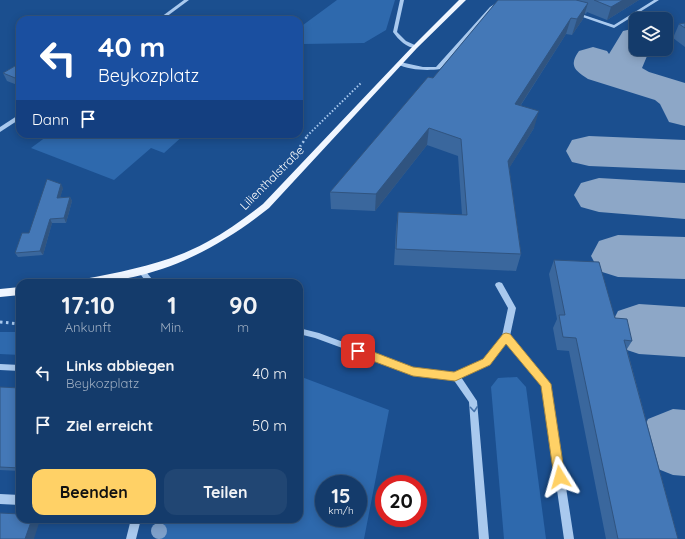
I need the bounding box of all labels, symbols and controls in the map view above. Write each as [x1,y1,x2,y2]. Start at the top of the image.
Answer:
map controls [629,12,673,56]
button: layers [629,12,673,56]
text: 40 m [98,29,165,64]
icon: left [32,32,84,84]
text: Beykozplatz [98,64,199,87]
icon: arrive [77,108,99,130]
text: Dann [32,110,69,129]
street label: Lilienthalstraße [236,142,307,213]
text: 17:10 [62,290,115,320]
text: 1 [167,290,177,320]
text: 90 [229,290,257,320]
text: Ankunft [65,319,112,335]
text: Min. [160,319,184,335]
text: m [237,319,249,335]
pin [341,334,375,368]
icon: arrive [347,340,369,362]
text: Links abbiegen [66,356,174,375]
icon: left [32,362,54,384]
text: 40 m [252,364,287,383]
text: Beykozplatz [66,375,139,391]
one-way arrow [469,406,478,412]
icon: arrive [32,414,54,436]
text: Ziel erreicht [66,416,153,435]
text: 50 m [252,416,287,435]
position arrow [539,456,581,498]
button: Beenden [32,469,156,515]
button: Teilen [164,469,287,515]
speed limit sign: 20 [375,475,427,527]
text: 15 [331,483,351,508]
text: km/h [328,504,354,517]

